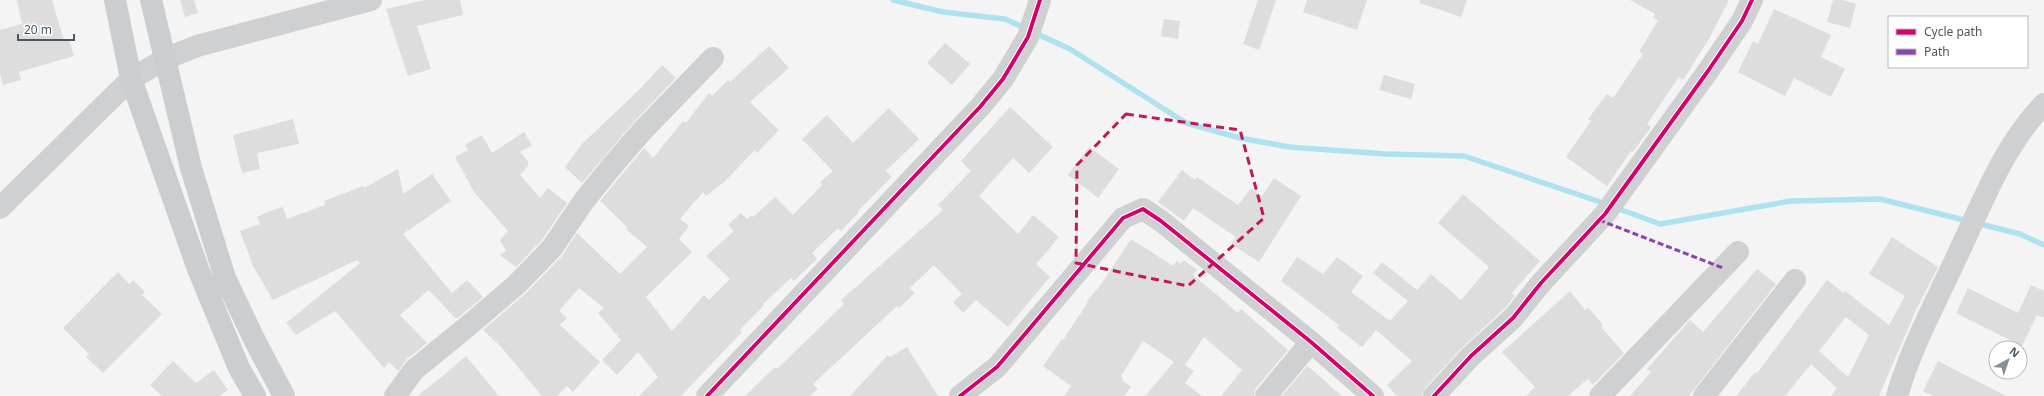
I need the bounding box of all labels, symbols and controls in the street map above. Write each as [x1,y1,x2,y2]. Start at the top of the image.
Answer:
scale bar [18,16,74,42]
legend [1888,16,2028,68]
text: 20 m [24,21,52,38]
text: Cycle path [1924,23,1982,40]
text: Path [1924,43,1950,60]
north arrow [1988,340,2028,380]
text: N [2006,343,2023,361]

